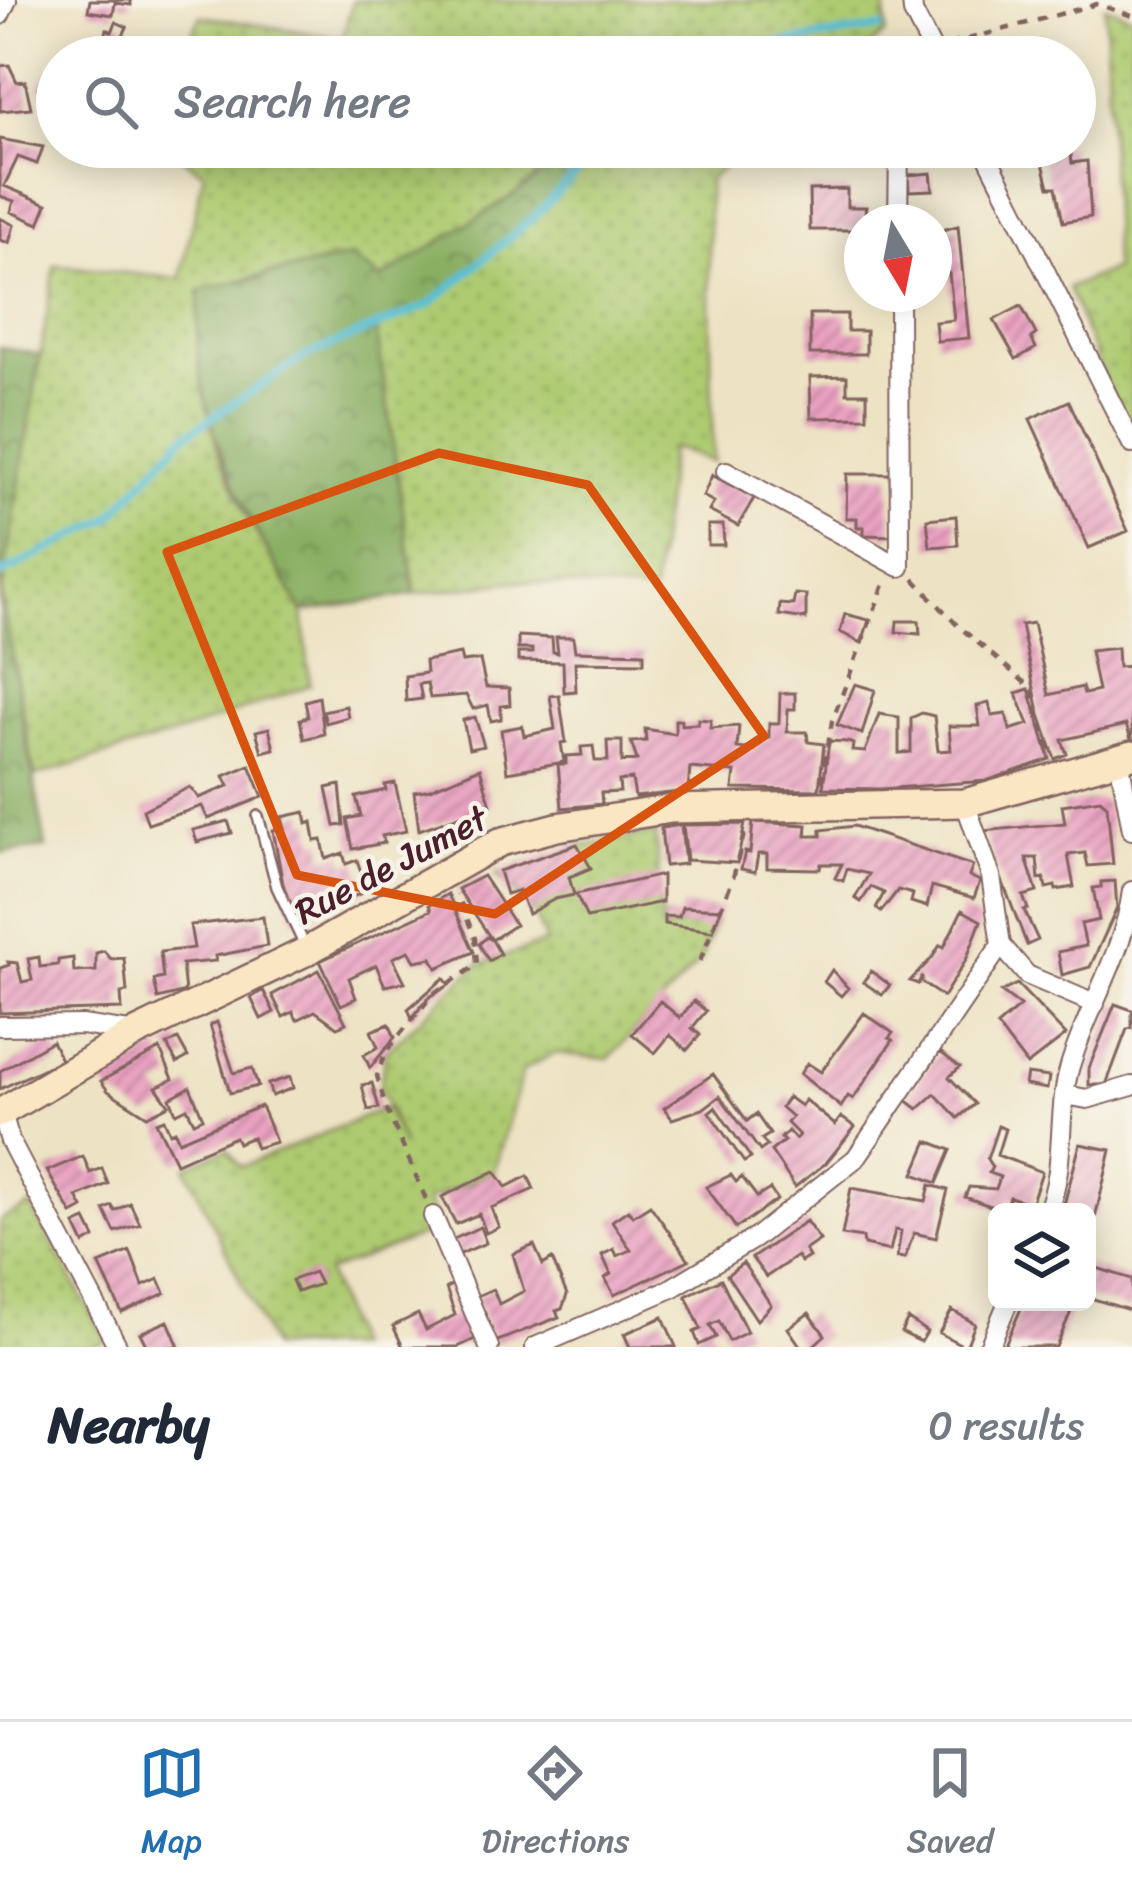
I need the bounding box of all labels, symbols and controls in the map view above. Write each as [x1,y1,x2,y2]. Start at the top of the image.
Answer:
search box [36,36,1096,168]
text: Search here [174,62,411,142]
icon: search [78,69,144,135]
north arrow [844,204,952,312]
street label: Rue de Jumet [283,786,501,943]
map controls [988,1203,1096,1311]
button: layers [988,1203,1096,1311]
text: Nearby [48,1380,209,1470]
text: 0 results [928,1391,1084,1460]
tab: Map [139,1740,205,1870]
tab: Directions [482,1740,629,1870]
tab: Saved [906,1740,993,1870]

